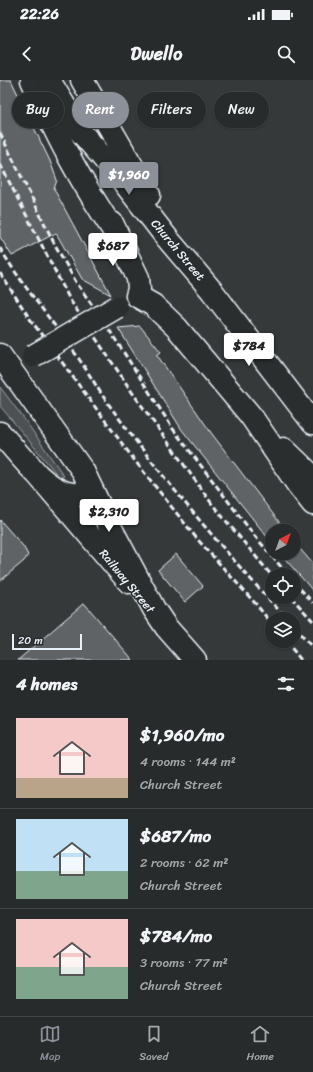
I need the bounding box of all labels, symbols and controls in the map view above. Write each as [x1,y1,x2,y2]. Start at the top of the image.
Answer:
text: 22:26 [20,1,59,27]
text: Dwello [131,38,182,70]
icon: back [16,43,38,65]
icon: search [275,43,297,65]
chip: Buy [12,92,64,128]
chip: Rent [72,92,129,128]
chip: Filters [137,92,206,128]
chip: New [214,92,269,128]
pin: $1,960 [96,162,162,196]
text: $1,960 [108,163,150,186]
street label: Church Street [145,214,211,286]
pin: $687 [89,233,137,267]
text: $687 [97,234,129,257]
pin: $784 [225,333,273,367]
text: $784 [233,334,265,357]
pin: $2,310 [76,499,142,533]
text: $2,310 [89,500,129,523]
north arrow [265,524,301,560]
map controls [265,524,301,648]
street label: Railway Street [93,544,161,619]
button: locate [265,568,301,604]
button: layers [265,612,301,648]
text: 20 m [18,631,43,650]
scale bar [12,632,82,651]
text: 4 homes [16,669,77,699]
icon: filters [275,673,297,695]
text: $1,960/mo [140,720,224,750]
icon: home [48,734,96,782]
text: 4 rooms · 144 m² [140,750,236,773]
text: Church Street [140,773,222,796]
text: $687/mo [140,821,211,851]
icon: home [48,835,96,883]
text: 2 rooms · 62 m² [140,851,228,874]
text: Church Street [140,874,222,897]
text: $784/mo [140,921,212,951]
icon: home [48,935,96,983]
text: 3 rooms · 77 m² [140,951,228,974]
text: Church Street [140,974,222,997]
tab: Map [39,1023,61,1066]
tab: Saved [139,1023,168,1066]
tab: Home [246,1023,274,1066]

